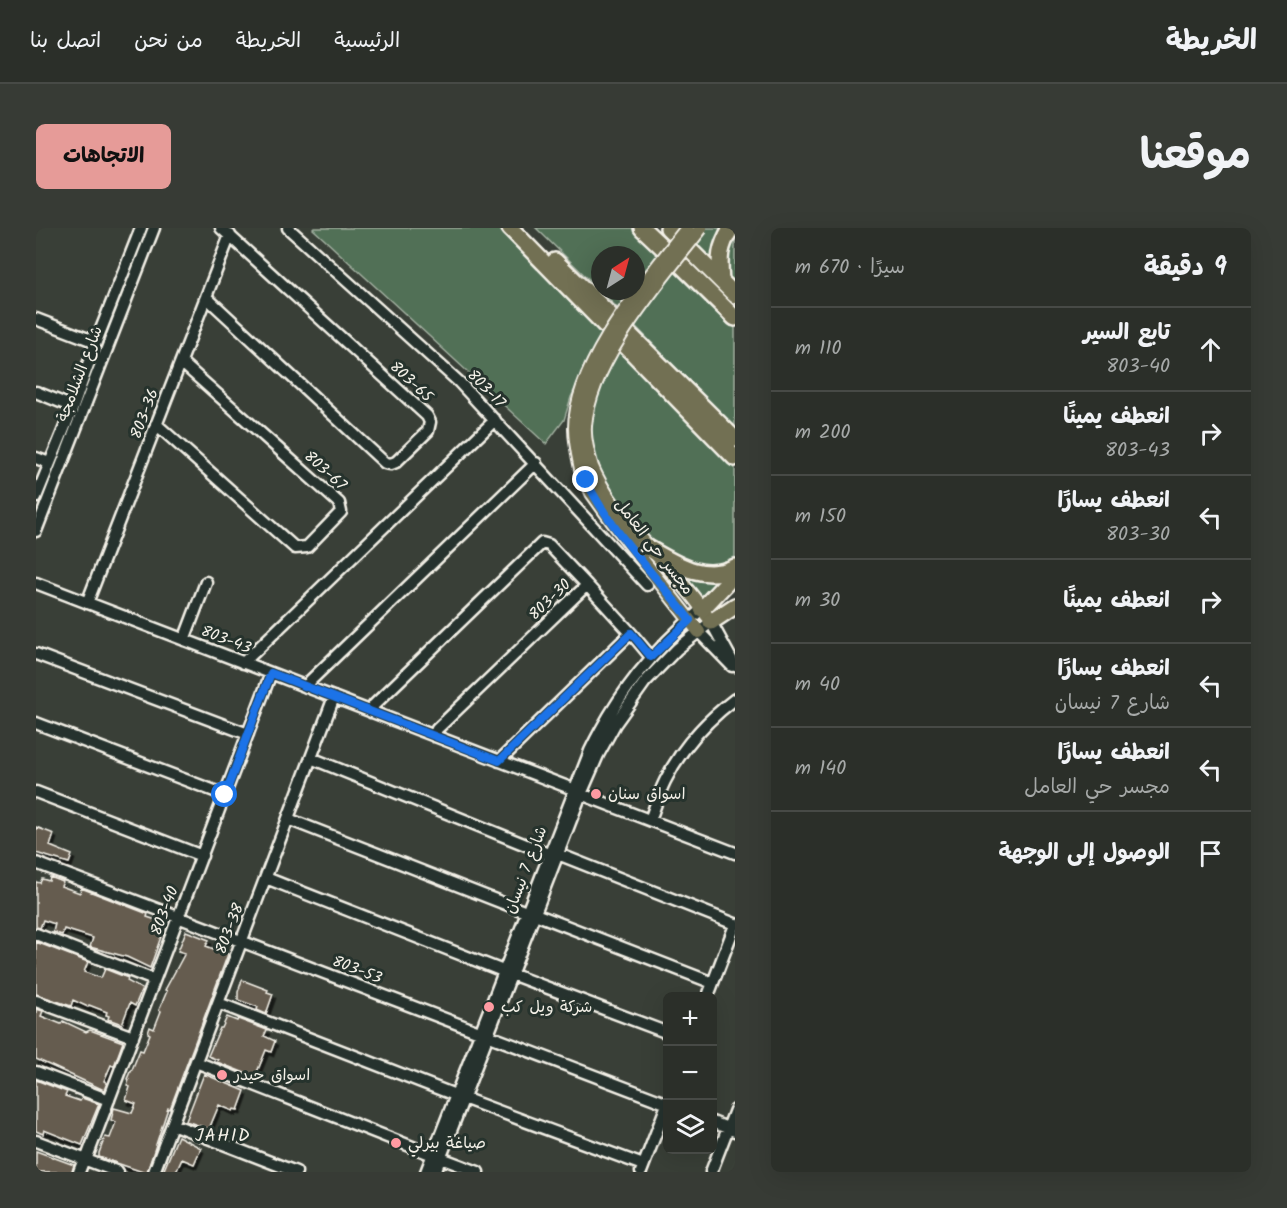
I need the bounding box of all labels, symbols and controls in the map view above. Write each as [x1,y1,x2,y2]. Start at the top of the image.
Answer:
text: الخريطة [1166,19,1257,64]
text: اتصل بنا [30,25,101,58]
text: من نحن [134,25,203,58]
text: الخريطة [236,25,301,58]
text: الرئيسية [334,25,400,58]
text: موقعنا [1140,123,1251,190]
button: الاتجاهات [36,124,171,189]
north arrow [591,246,645,300]
text: 9 دقيقة [1144,247,1227,289]
text: سيرًا · 670 m [795,252,905,284]
text: تابع السير [1083,316,1170,351]
street label: شارع الشلامجة [50,322,110,426]
text: 110 m [795,333,842,365]
icon: ahead [1194,333,1227,366]
text: 803-40 [1106,351,1170,383]
street label: 803-65 [384,355,439,410]
street label: 803-17 [461,364,512,415]
street label: 803-36 [124,385,166,443]
text: انعطف يمينًا [1063,400,1170,435]
text: 200 m [795,417,851,449]
icon: right [1194,417,1227,450]
text: 803-43 [1105,435,1170,467]
street label: 803-67 [298,445,353,498]
route end [572,466,598,492]
text: انعطف يسارًا [1058,484,1170,519]
street label: مجسر حي العامل [607,493,700,601]
text: 150 m [795,501,846,533]
icon: left [1194,501,1227,534]
text: 803-30 [1106,519,1170,551]
street label: 803-30 [523,573,577,627]
text: انعطف يمينًا [1063,584,1170,619]
text: 30 m [795,585,840,617]
icon: right [1194,585,1227,618]
street label: 803-43 [197,619,255,661]
text: انعطف يسارًا [1058,652,1170,687]
text: 40 m [795,669,840,701]
icon: left [1194,669,1227,702]
text: شارع 7 نيسان [1055,688,1170,720]
text: انعطف يسارًا [1058,736,1170,771]
text: 140 m [795,753,846,785]
icon: left [1194,753,1227,786]
text: مجسر حي العامل [1024,772,1170,804]
route start [211,781,237,807]
place label: اسواق سنان [608,782,685,807]
marker: اسواق سنان [589,787,603,801]
street label: شارع 7 نيسان [498,823,554,917]
text: الوصول إلى الوجهة [998,836,1170,871]
icon: arrive [1194,837,1227,870]
street label: 803-40 [144,883,186,939]
street label: 803-38 [209,899,251,958]
street label: 803-53 [328,949,386,991]
map controls [663,992,717,1154]
button: + [663,992,717,1046]
place label: شركة ويل كب [501,995,592,1020]
marker: شركة ويل كب [482,1000,496,1014]
button: − [663,1046,717,1100]
place label: اسواق حيدر [232,1063,310,1088]
marker: اسواق حيدر [215,1068,229,1082]
button: layers [663,1100,717,1154]
district label: JAHID [195,1122,251,1151]
place label: صياغة بيرلي [408,1131,486,1157]
marker: صياغة بيرلي [389,1136,403,1150]

